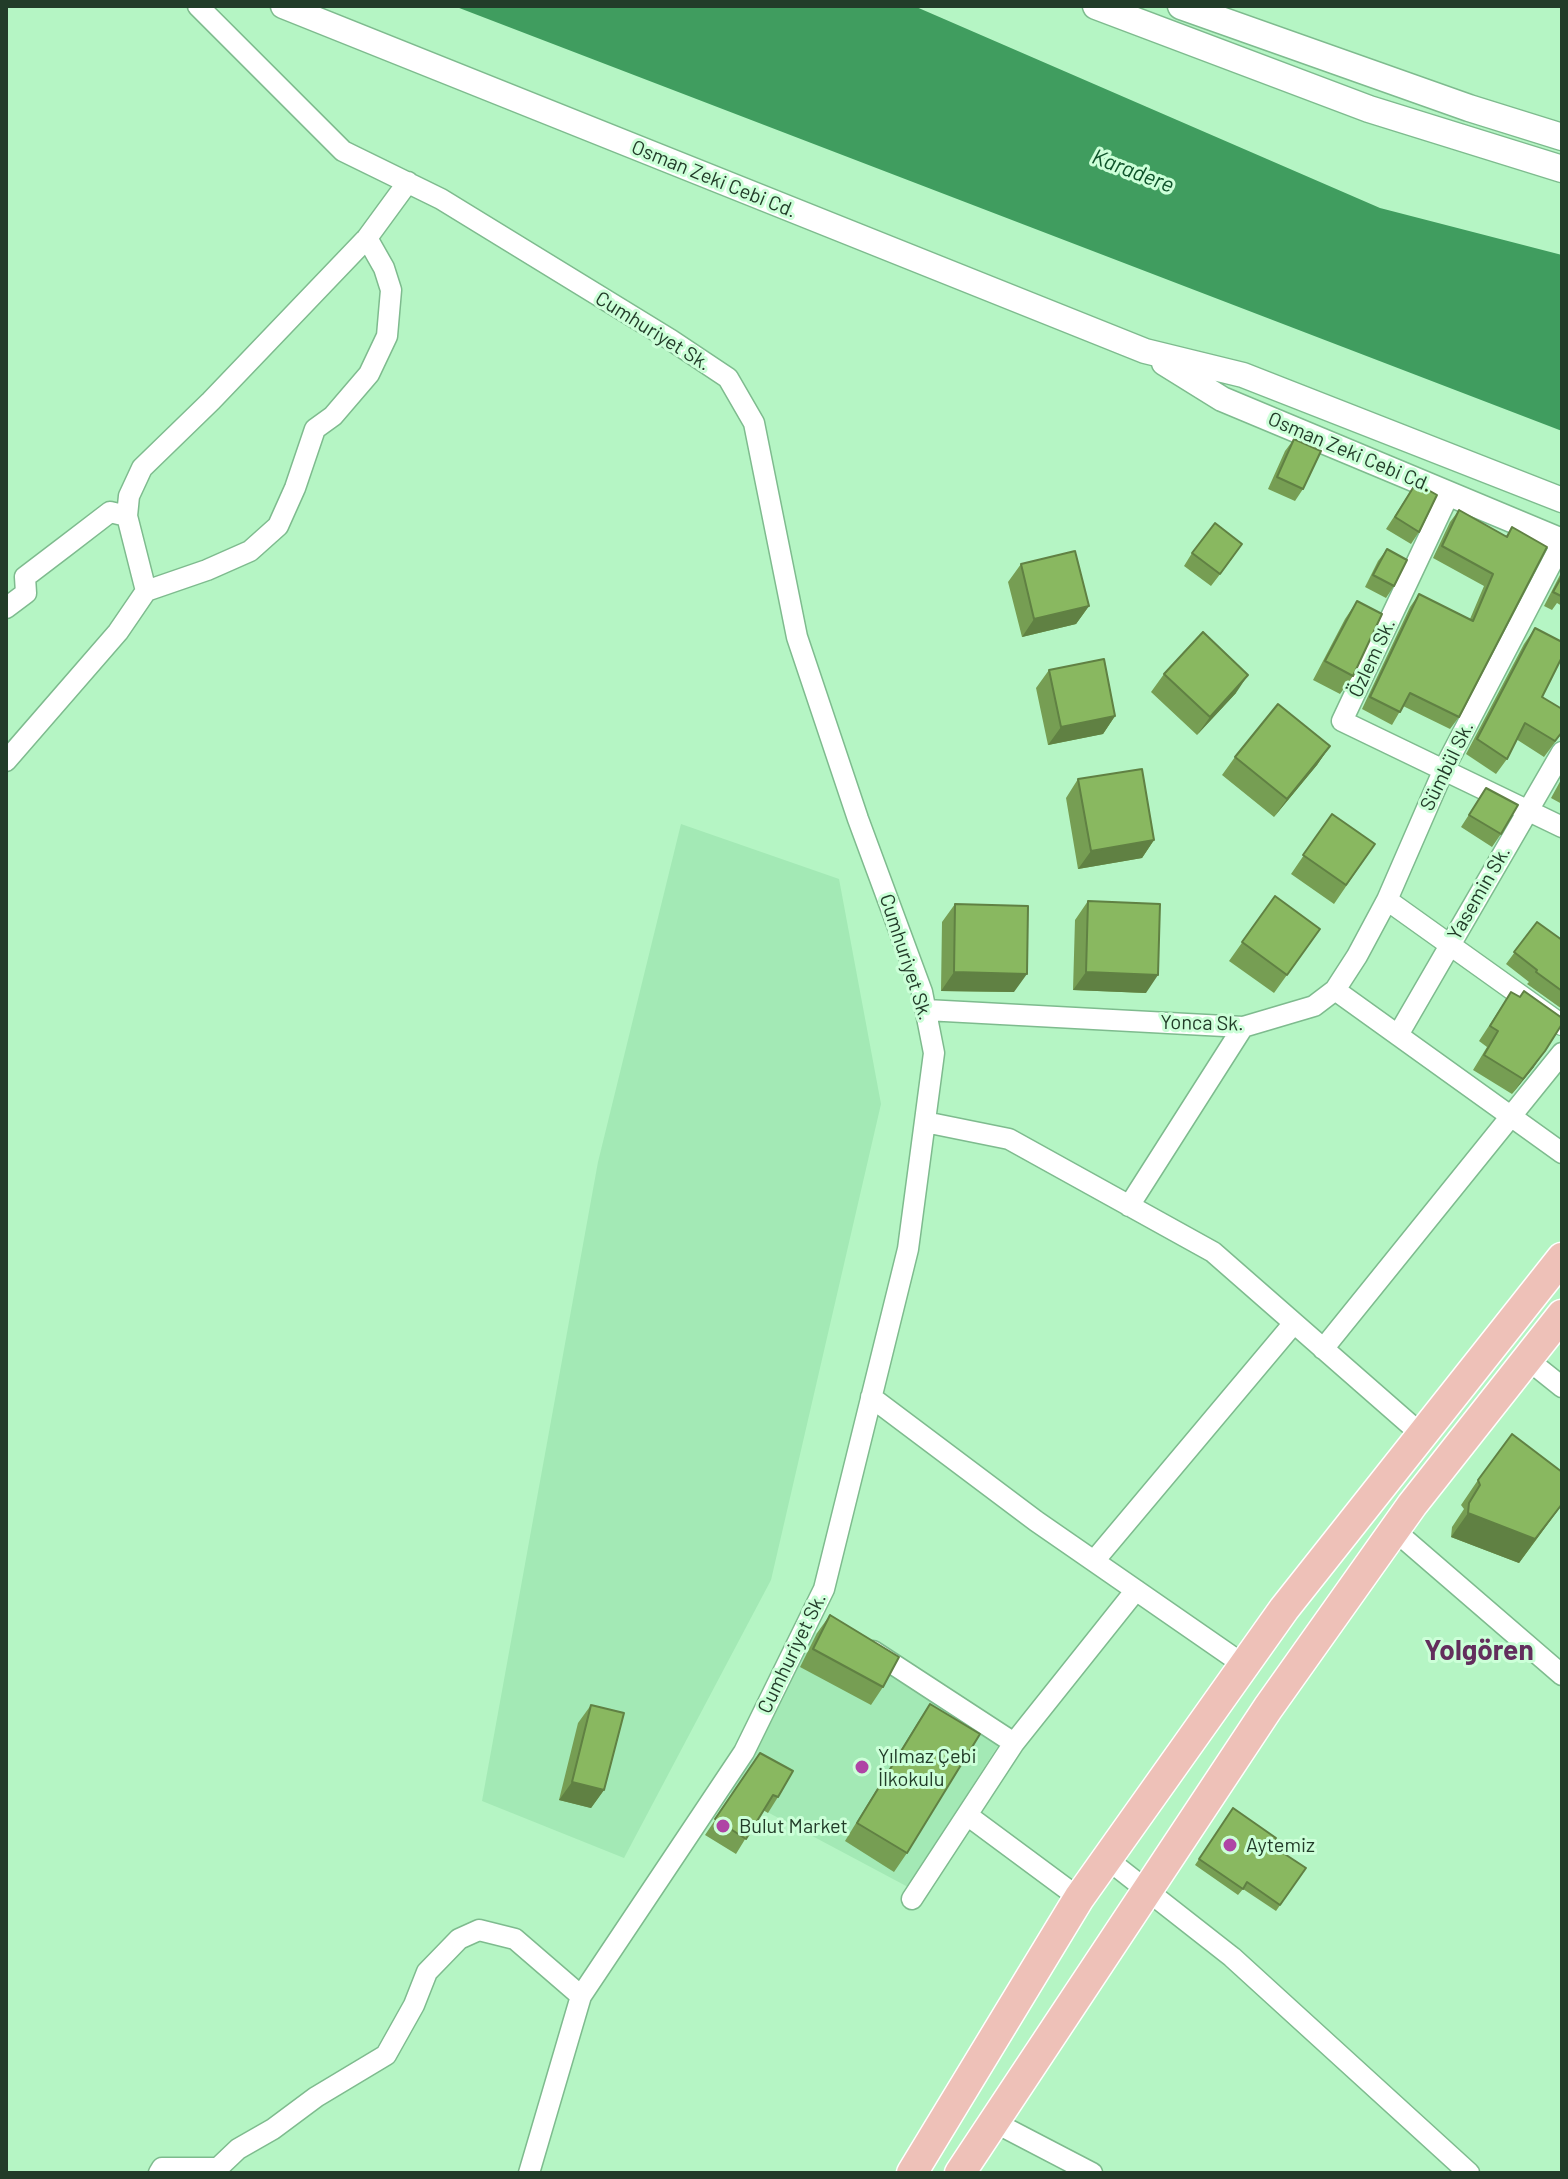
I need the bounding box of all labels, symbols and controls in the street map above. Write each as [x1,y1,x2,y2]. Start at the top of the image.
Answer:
street label: Osman Zeki Cebi Cd. [628,135,800,223]
water label: Karadere [1088,143,1178,199]
street label: Cumhuriyet Sk. [591,286,715,376]
street label: Osman Zeki Cebi Cd. [1264,407,1436,497]
street label: Özlem Sk. [1343,615,1401,701]
street label: Sümbül Sk. [1415,717,1479,815]
street label: Yasemin Sk. [1442,842,1516,944]
street label: Cumhuriyet Sk. [874,891,938,1023]
street label: Yonca Sk. [1160,1010,1244,1036]
street label: Cumhuriyet Sk. [752,1589,832,1717]
district label: Yolgören [1424,1634,1534,1668]
place label: Yılmaz Çebi İlkokulu [878,1744,977,1791]
marker: Yılmaz Çebi İlkokulu [853,1758,871,1776]
place label: Bulut Market [739,1814,848,1838]
marker: Bulut Market [714,1817,732,1835]
place label: Aytemiz [1246,1833,1315,1857]
marker: Aytemiz [1221,1836,1239,1854]

